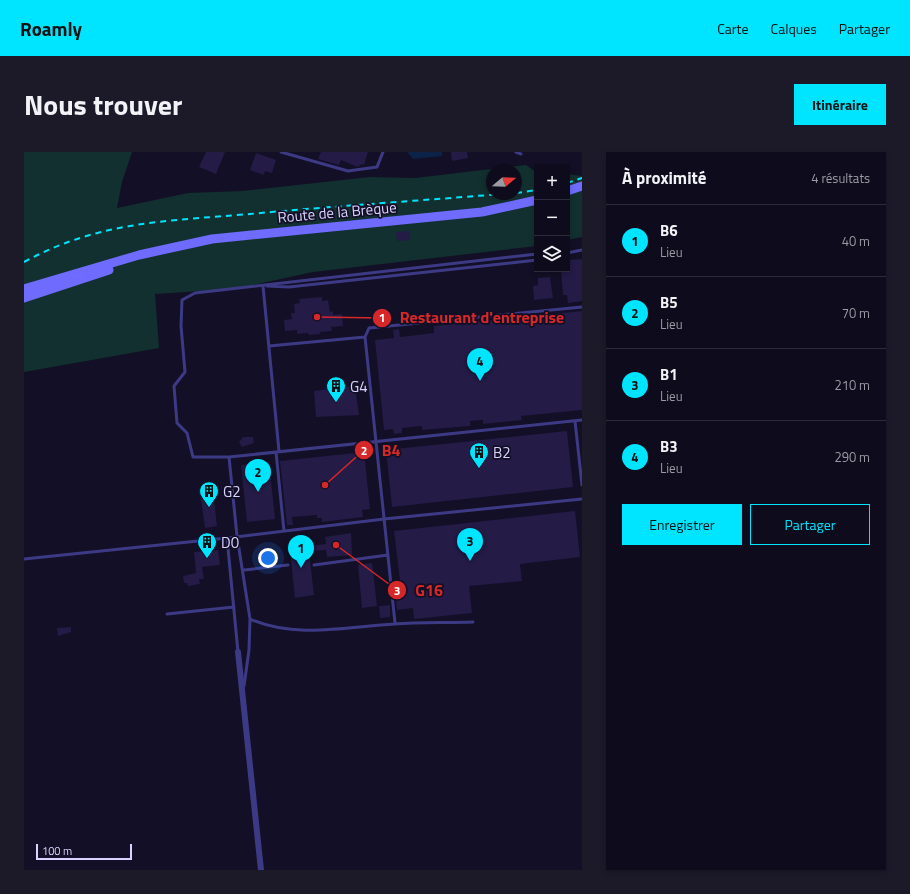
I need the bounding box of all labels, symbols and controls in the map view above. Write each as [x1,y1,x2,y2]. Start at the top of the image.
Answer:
text: Roamly [20,14,82,43]
text: Carte [717,18,749,39]
text: Calques [771,18,817,39]
text: Partager [839,18,890,39]
text: Nous trouver [24,83,182,126]
button: Itinéraire [794,84,886,125]
north arrow [486,164,522,200]
map controls [534,164,570,272]
button: + [534,164,570,200]
text: À proximité [622,165,706,191]
text: 4 résultats [811,168,870,188]
street label: Route de la Brèque [276,195,398,229]
button: − [534,200,570,236]
text: B6 [660,219,678,242]
text: 1 [631,231,639,251]
text: 40 m [842,231,870,251]
button: layers [534,236,570,272]
text: Lieu [660,242,683,262]
text: B5 [660,291,678,314]
text: 2 [631,303,639,323]
text: 70 m [842,303,870,323]
callout: Restaurant d'entreprise [372,304,573,332]
text: Restaurant d'entreprise [400,305,564,329]
text: 1 [379,308,385,327]
text: Lieu [660,314,683,334]
pin: 4 [467,348,493,381]
text: B1 [660,363,678,386]
building icon: G4 [325,375,347,403]
place label: G4 [350,375,368,398]
text: 3 [631,375,639,395]
text: 210 m [834,375,870,395]
text: Lieu [660,386,683,406]
text: B3 [660,435,678,458]
callout: B4 [354,436,409,464]
text: B4 [382,438,400,462]
text: 2 [361,441,367,460]
building icon: B2 [468,441,490,469]
place label: B2 [493,441,511,464]
text: 4 [631,447,639,467]
text: 290 m [834,447,870,467]
text: Lieu [660,458,683,478]
pin: 2 [245,459,271,492]
building icon: G2 [198,480,220,508]
place label: G2 [223,480,241,503]
button: Enregistrer [622,504,742,545]
button: Partager [750,504,870,545]
pin: 3 [457,528,483,561]
building icon: D0 [196,531,218,559]
place label: D0 [221,531,239,554]
pin: 1 [288,535,314,568]
your location [258,548,278,568]
callout: G16 [387,576,451,604]
text: G16 [415,578,443,602]
text: 3 [394,581,400,600]
scale bar [36,842,132,861]
text: 100 m [42,843,72,859]

